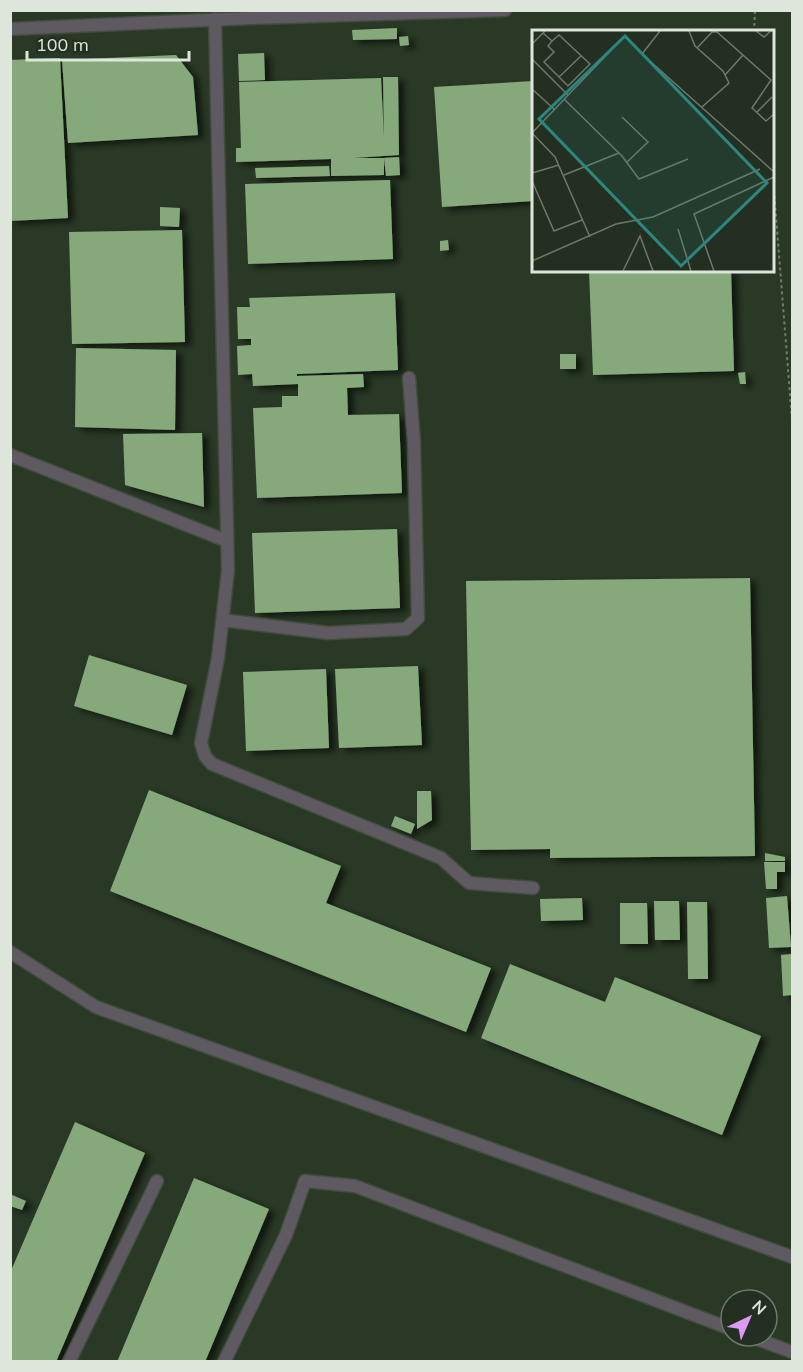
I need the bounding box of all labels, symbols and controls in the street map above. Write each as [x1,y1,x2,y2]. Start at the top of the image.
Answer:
scale bar [27,24,189,62]
inset map [532,30,773,272]
text: 100 m [36,33,89,56]
north arrow [719,1288,779,1348]
text: N [748,1296,771,1319]

